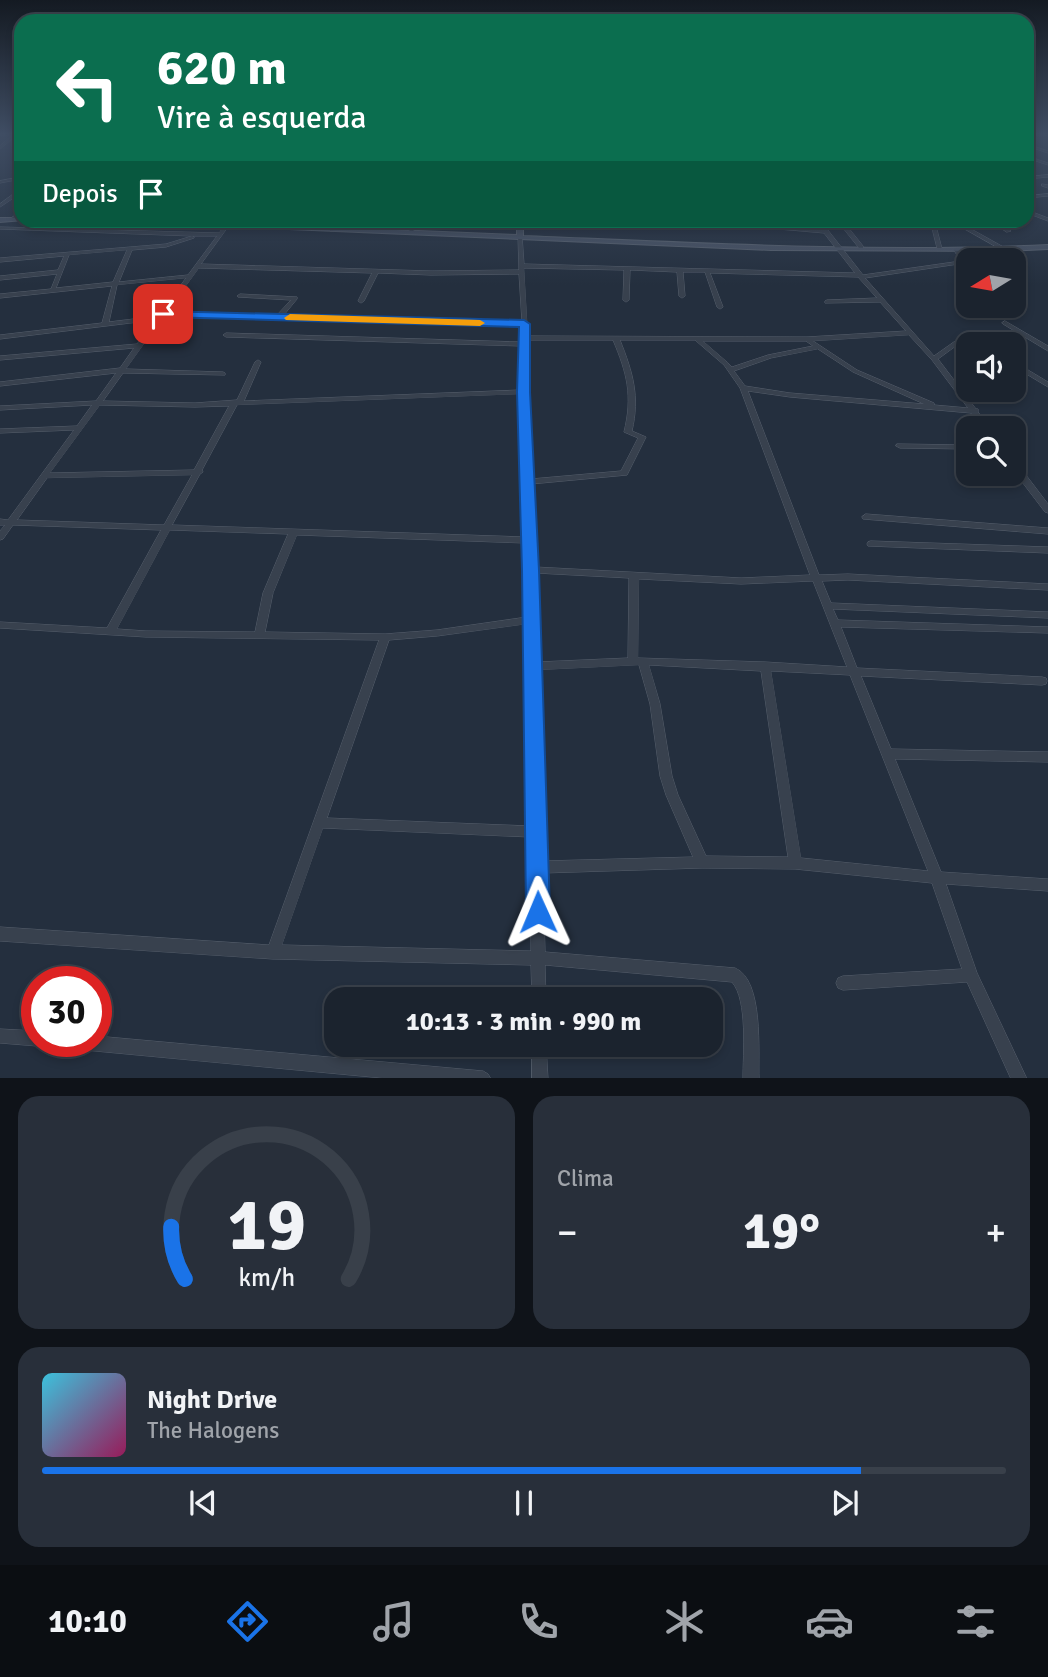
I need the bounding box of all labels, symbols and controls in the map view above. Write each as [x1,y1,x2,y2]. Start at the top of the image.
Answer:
text: 620 m [157,38,287,98]
icon: left [42,42,133,133]
text: Vire à esquerda [157,98,367,137]
icon: arrive [132,175,170,213]
text: Depois [42,178,118,210]
north arrow [956,248,1026,318]
map controls [956,248,1026,486]
pin [133,284,193,344]
icon: arrive [144,295,182,333]
button: sound [956,332,1026,402]
button: search [956,416,1026,486]
position arrow [501,875,575,949]
speed limit sign: 30 [21,966,112,1057]
text: 10:13 · 3 min · 990 m [406,1006,641,1038]
text: Clima [557,1164,614,1193]
text: 19 [227,1181,306,1270]
text: 19° [743,1199,820,1263]
text: − [557,1209,578,1256]
text: + [985,1209,1006,1256]
text: km/h [238,1261,295,1292]
text: Night Drive [147,1384,277,1416]
text: The Halogens [147,1416,279,1445]
icon: previous [184,1484,222,1522]
icon: pause [505,1484,543,1522]
icon: next [826,1484,864,1522]
icon: directions [223,1597,272,1646]
icon: music [369,1597,418,1646]
icon: phone [514,1597,563,1646]
icon: climate [660,1597,709,1646]
icon: car [805,1597,854,1646]
icon: filters [951,1597,1000,1646]
text: 10:10 [48,1602,127,1641]

